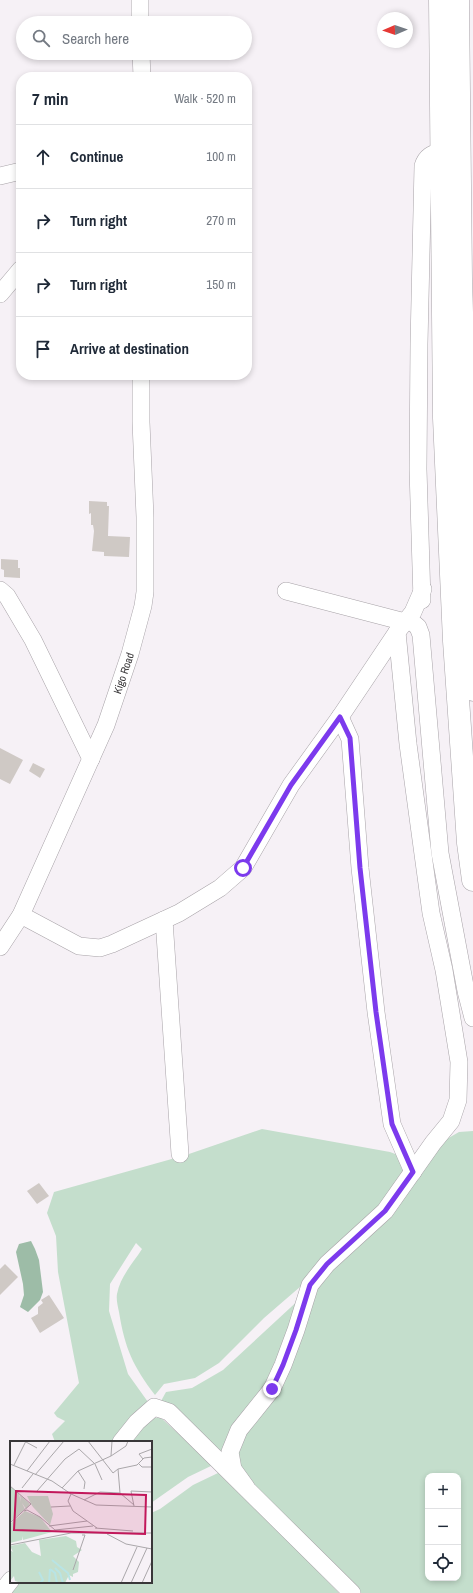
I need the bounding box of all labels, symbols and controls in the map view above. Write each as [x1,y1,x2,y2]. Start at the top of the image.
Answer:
north arrow [377,12,413,48]
search box [16,16,252,60]
icon: search [30,27,52,49]
text: Search here [62,28,129,49]
text: 7 min [32,87,68,110]
text: Walk · 520 m [174,90,236,107]
icon: ahead [32,146,54,168]
text: Continue [70,146,123,167]
text: 100 m [206,148,236,165]
icon: right [32,210,54,232]
text: Turn right [70,210,127,231]
text: 270 m [206,212,236,229]
icon: right [32,274,54,296]
text: Turn right [70,274,127,295]
text: 150 m [206,276,236,293]
icon: arrive [32,338,54,360]
text: Arrive at destination [70,338,189,359]
street label: Kigo Road [110,651,137,696]
route start [234,859,252,877]
route end [263,1380,281,1398]
inset map [10,1441,152,1583]
map controls [425,1473,461,1581]
button: + [425,1473,461,1509]
button: − [425,1509,461,1545]
button: locate [425,1545,461,1581]

